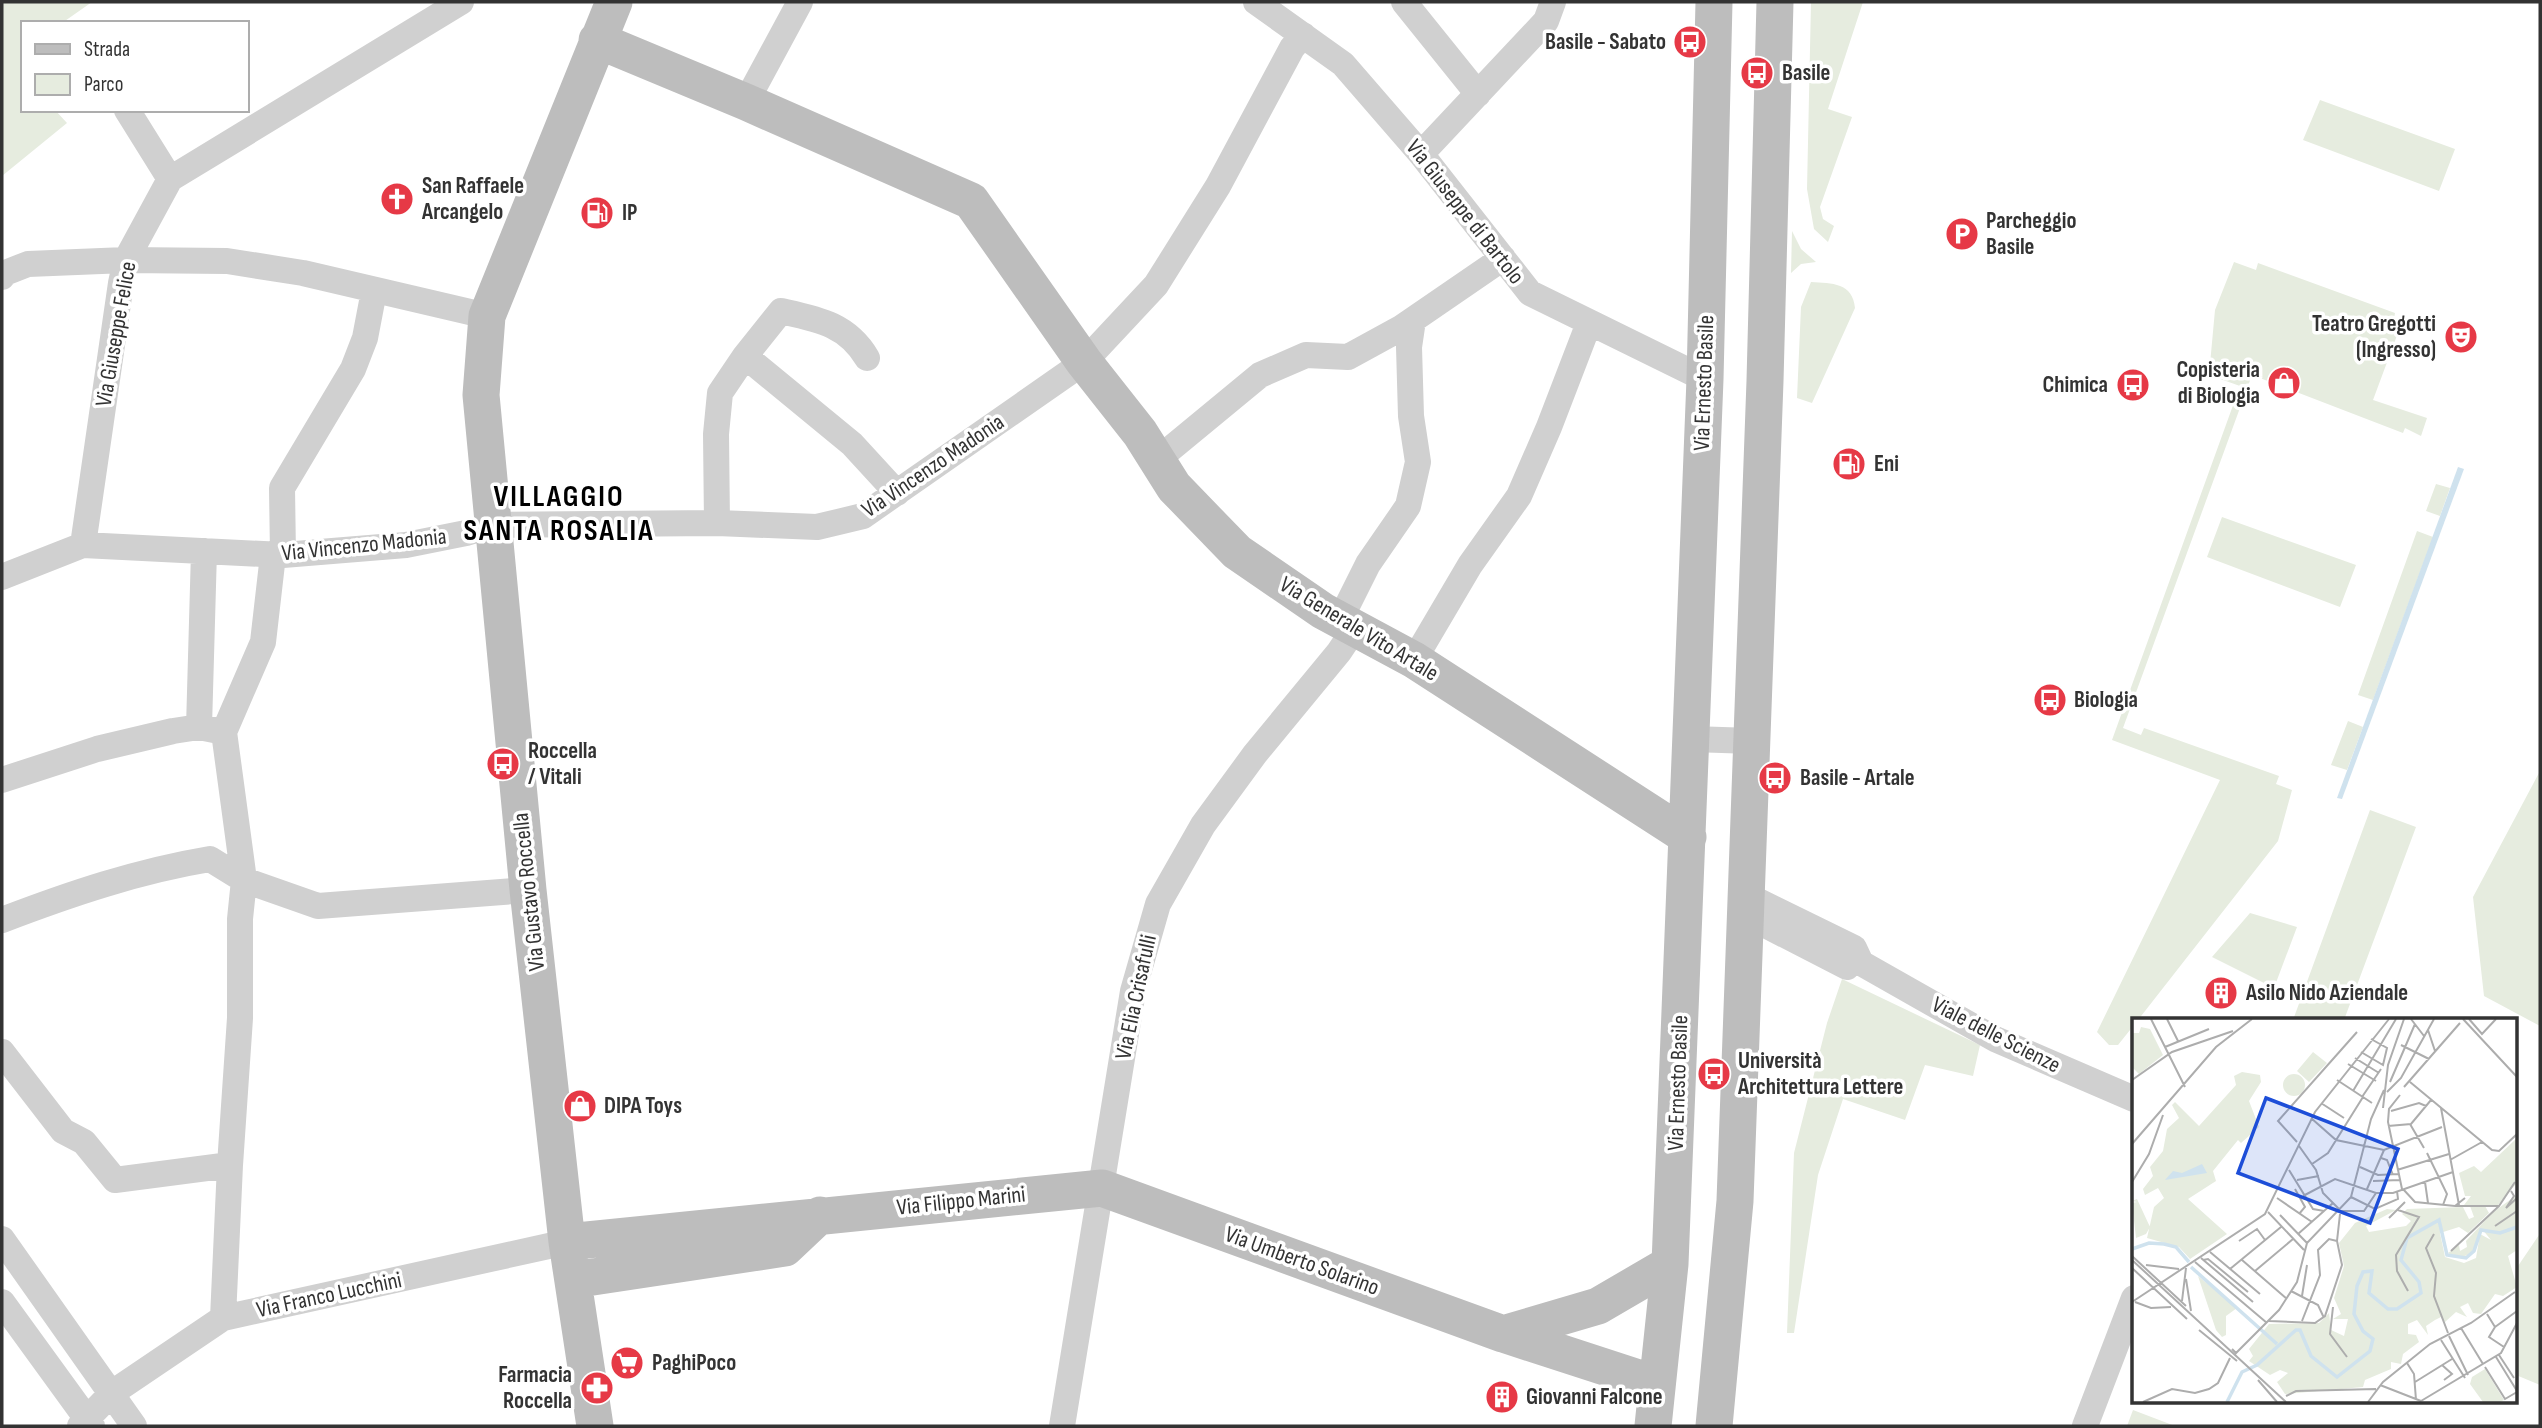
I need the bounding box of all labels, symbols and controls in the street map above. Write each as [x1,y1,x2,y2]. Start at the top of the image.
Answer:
legend [21,21,248,112]
bus stop icon: Basile - Sabato [1671,23,1709,61]
place label: Basile - Sabato [1545,28,1666,56]
text: Strada [84,37,130,62]
bus stop icon: Basile [1738,54,1776,92]
place label: Basile [1782,59,1830,87]
text: Parco [84,72,123,97]
street label: Via Giuseppe di Bartolo [1400,134,1530,290]
place label: San Raffaele Arcangelo [421,172,524,226]
church icon: San Raffaele Arcangelo [378,180,416,218]
fuel station icon: IP [578,194,616,232]
place label: IP [622,199,638,227]
place label: Parcheggio Basile [1986,207,2076,261]
parking icon: Parcheggio Basile [1943,215,1981,253]
street label: Via Giuseppe Felice [89,259,143,409]
place label: Teatro Gregotti (Ingresso) [2312,310,2436,364]
street label: Via Ernesto Basile [1688,315,1720,451]
theatre icon: Teatro Gregotti (Ingresso) [2442,318,2480,356]
place label: Copisteria di Biologia [2176,356,2260,410]
shop icon: Copisteria di Biologia [2265,364,2303,402]
bus stop icon: Chimica [2114,366,2152,404]
place label: Chimica [2042,371,2108,399]
street label: Via Vincenzo Madonia [857,408,1009,524]
fuel station icon: Eni [1830,445,1868,483]
place label: Eni [1874,450,1899,478]
district label: VILLAGGIO SANTA ROSALIA [464,479,654,549]
street label: Via Vincenzo Madonia [280,522,448,568]
street label: Via Generale Vito Artale [1274,571,1444,687]
bus stop icon: Biologia [2031,681,2069,719]
place label: Biologia [2074,686,2138,714]
place label: Roccella / Vitali [528,737,597,791]
bus stop icon: Roccella / Vitali [484,745,522,783]
bus stop icon: Basile - Artale [1756,759,1794,797]
place label: Basile - Artale [1800,764,1915,792]
street label: Via Gustavo Roccella [507,812,551,972]
street label: Via Elia Crisafulli [1109,932,1163,1062]
building icon: Asilo Nido Aziendale [2202,974,2240,1012]
place label: Asilo Nido Aziendale [2245,979,2408,1007]
street label: Viale delle Scienze [1927,991,2065,1079]
street label: Via Ernesto Basile [1662,1015,1694,1151]
inset map [2132,1018,2518,1404]
place label: Università Architettura Lettere [1737,1047,1903,1101]
bus stop icon: Università Architettura Lettere [1695,1055,1733,1093]
shop icon: DIPA Toys [561,1087,599,1125]
place label: DIPA Toys [604,1092,682,1120]
street label: Via Filippo Marini [895,1180,1027,1222]
street label: Via Umberto Solarino [1221,1220,1383,1302]
street label: Via Franco Lucchini [254,1266,404,1324]
supermarket icon: PaghiPoco [608,1344,646,1382]
place label: PaghiPoco [652,1349,736,1377]
place label: Farmacia Roccella [498,1361,572,1415]
pharmacy icon: Farmacia Roccella [578,1369,616,1407]
building icon: Giovanni Falcone [1483,1378,1521,1416]
place label: Giovanni Falcone [1526,1383,1663,1411]

